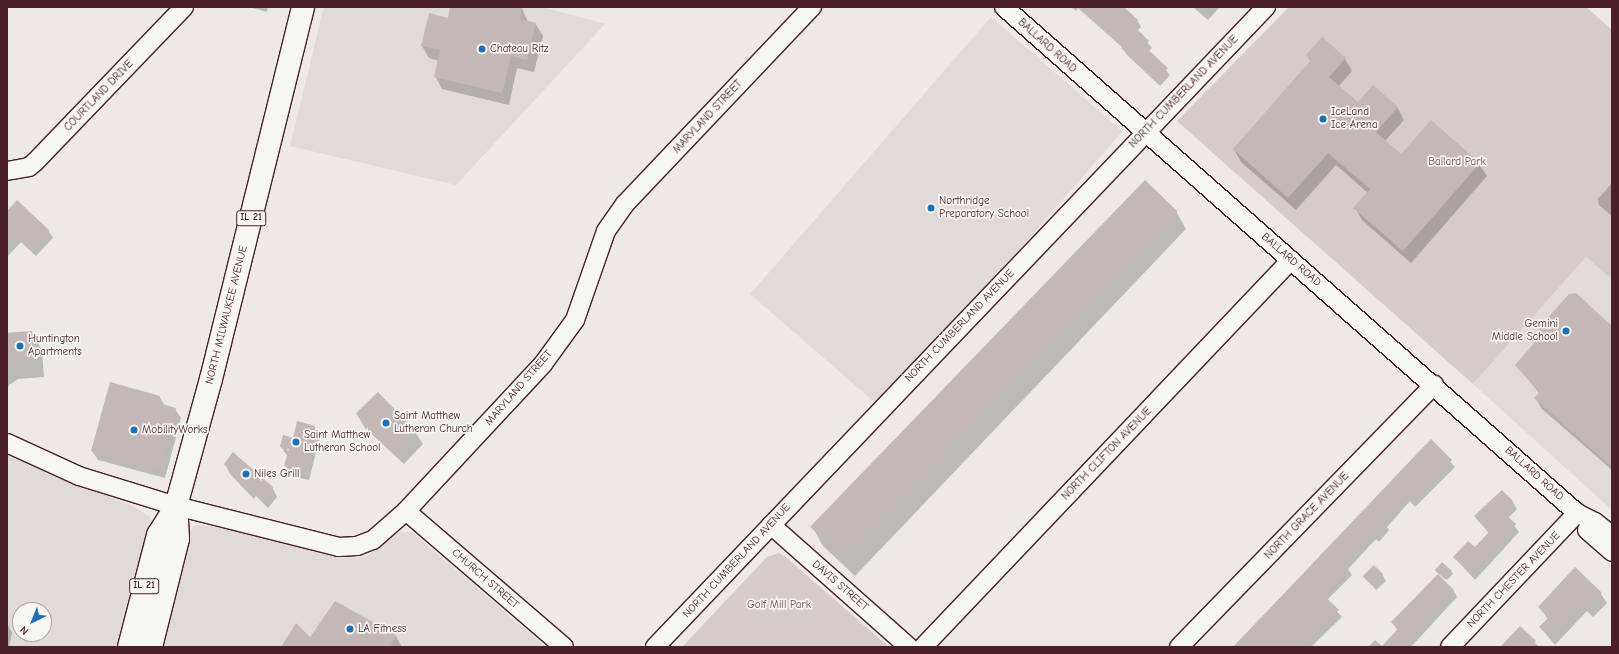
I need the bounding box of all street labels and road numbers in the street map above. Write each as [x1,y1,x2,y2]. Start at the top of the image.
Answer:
street label: BALLARD ROAD [1015,16,1079,76]
street label: NORTH CUMBERLAND AVENUE [1127,33,1241,151]
street label: COURTLAND DRIVE [62,58,136,134]
street label: MARYLAND STREET [671,77,745,157]
road number: IL 21 [236,210,266,226]
street label: BALLARD ROAD [1258,231,1324,289]
street label: NORTH MILWAUKEE AVENUE [203,244,251,386]
street label: NORTH CUMBERLAND AVENUE [903,267,1017,385]
street label: MARYLAND STREET [483,348,555,428]
street label: NORTH CLIFTON AVENUE [1059,405,1155,503]
street label: BALLARD ROAD [1502,444,1566,504]
street label: NORTH GRACE AVENUE [1262,470,1352,562]
street label: NORTH CUMBERLAND AVENUE [681,501,793,621]
street label: NORTH CHESTER AVENUE [1465,529,1563,631]
street label: CHURCH STREET [449,546,521,612]
street label: DAVIS STREET [809,558,871,614]
road number: IL 21 [129,578,159,594]

